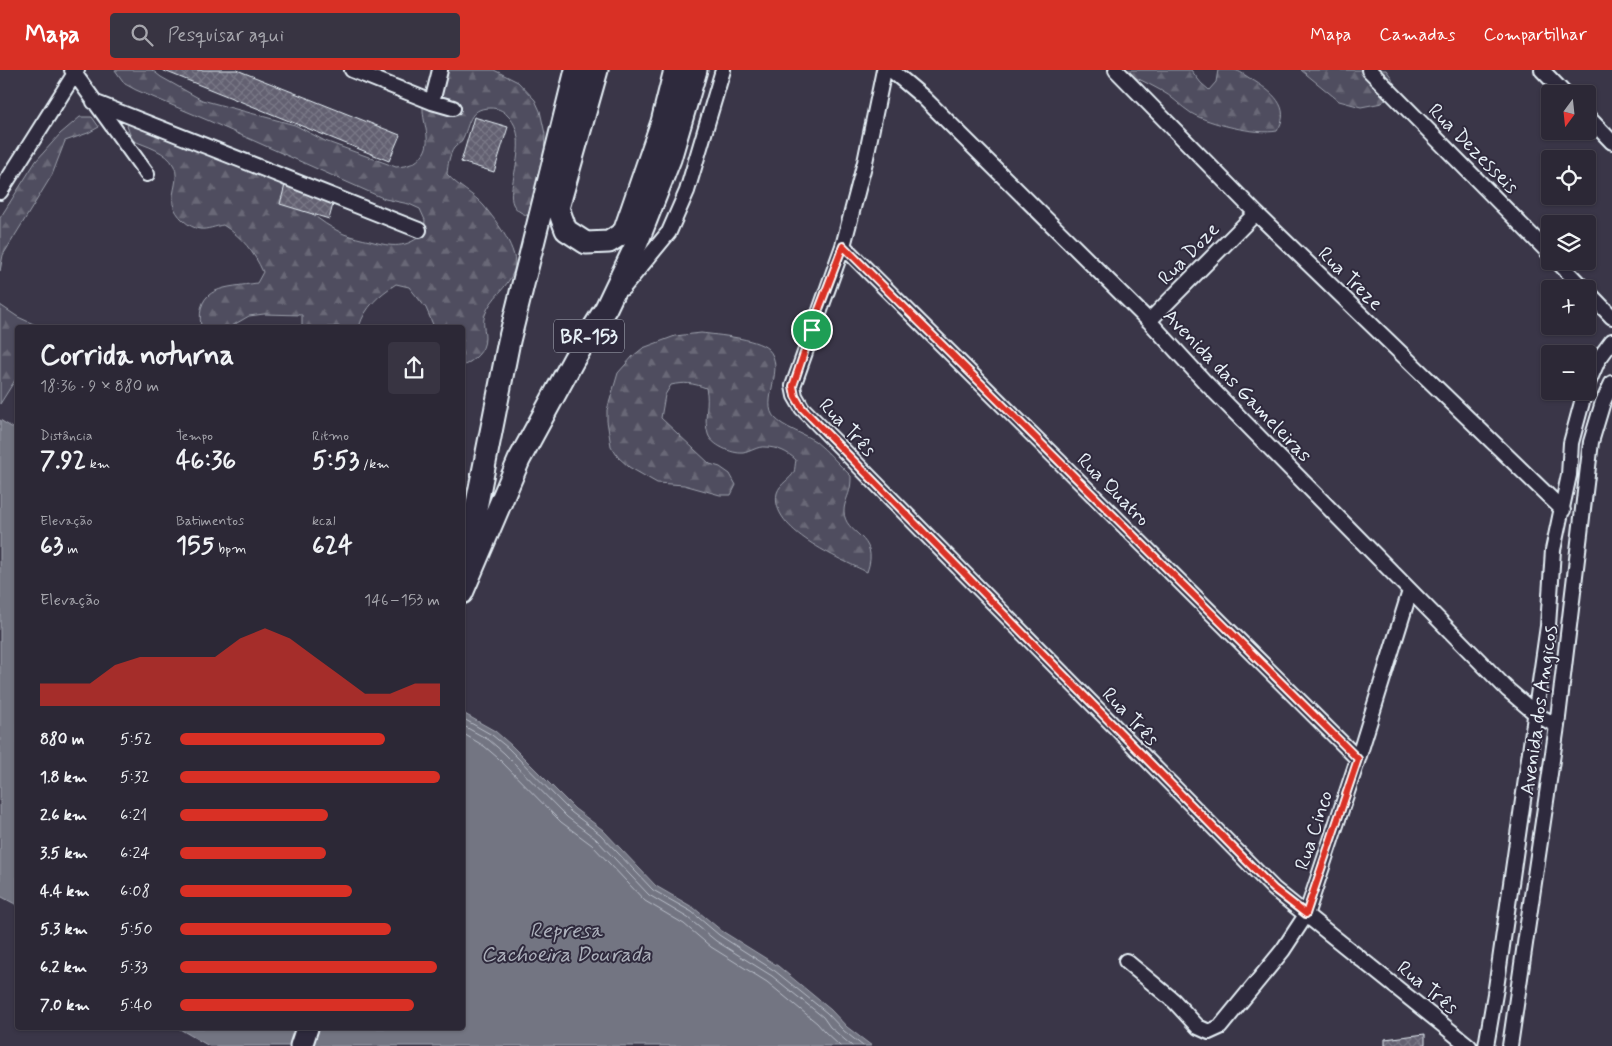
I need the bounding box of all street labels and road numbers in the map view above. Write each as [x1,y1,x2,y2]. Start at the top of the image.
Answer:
street label: Rua Dezesseis [1422,98,1524,200]
street label: Rua Doze [1152,216,1226,291]
street label: Rua Treze [1311,241,1389,317]
street label: Avenida das Gameleiras [1156,303,1317,469]
road number: BR-153 [554,320,624,352]
street label: Rua Três [812,393,882,463]
street label: Rua Quatro [1070,447,1156,533]
street label: Avenida dos Angicos [1514,623,1565,797]
street label: Rua Três [1095,682,1165,752]
street label: Rua Cinco [1289,787,1340,874]
street label: Rua Três [1391,955,1464,1021]

